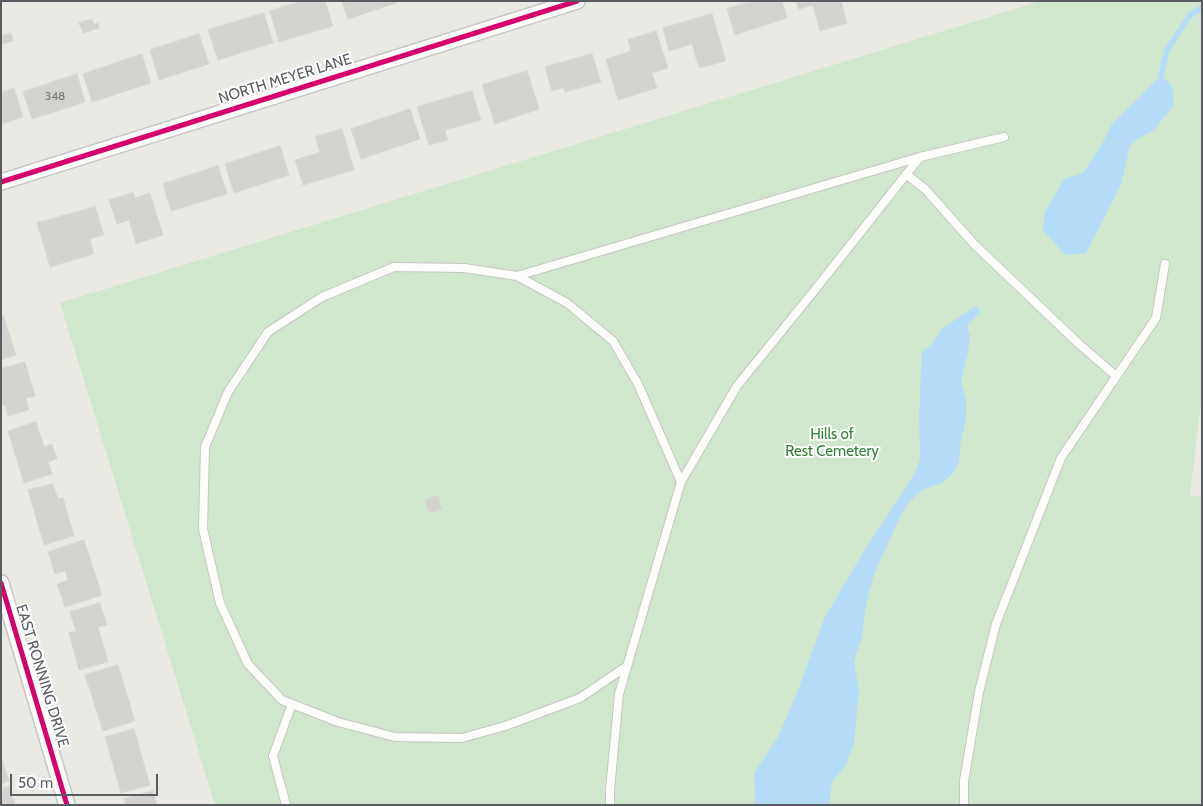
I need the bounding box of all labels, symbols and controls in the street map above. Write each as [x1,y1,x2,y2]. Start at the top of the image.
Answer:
street label: NORTH MEYER LANE [216,50,354,108]
house number: 348 [45,89,65,103]
park label: Hills of Rest Cemetery [785,426,879,461]
street label: EAST RONNING DRIVE [12,602,72,750]
scale bar [12,764,160,796]
text: 50 m [18,774,53,792]

